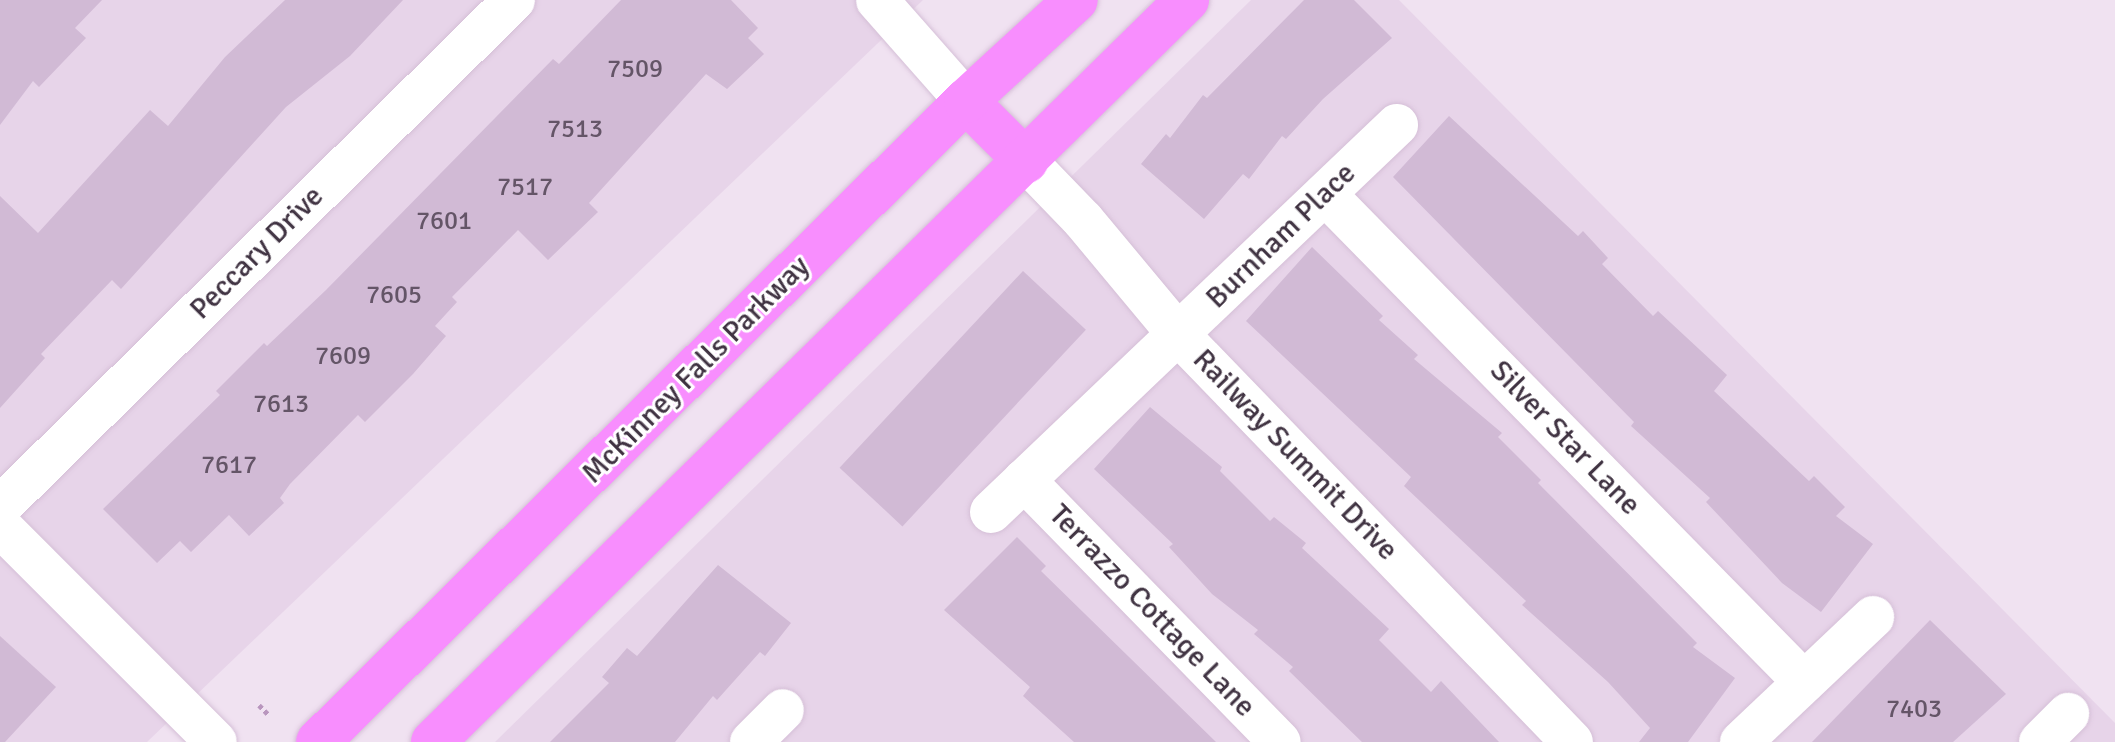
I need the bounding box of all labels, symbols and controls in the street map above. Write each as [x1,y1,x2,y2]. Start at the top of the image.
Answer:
house number: 7509 [607,54,663,86]
house number: 7513 [547,114,603,146]
street label: Burnham Place [1199,156,1363,316]
house number: 7517 [497,172,553,204]
street label: Peccary Drive [183,179,331,327]
house number: 7601 [416,206,472,238]
street label: McKinney Falls Parkway [575,249,817,491]
house number: 7605 [366,280,422,312]
house number: 7609 [315,341,371,373]
street label: Railway Summit Drive [1185,342,1405,568]
street label: Silver Star Lane [1482,353,1648,523]
house number: 7613 [253,389,309,421]
house number: 7617 [201,450,257,482]
street label: Terrazzo Cottage Lane [1041,497,1263,725]
house number: 7403 [1886,694,1942,726]

